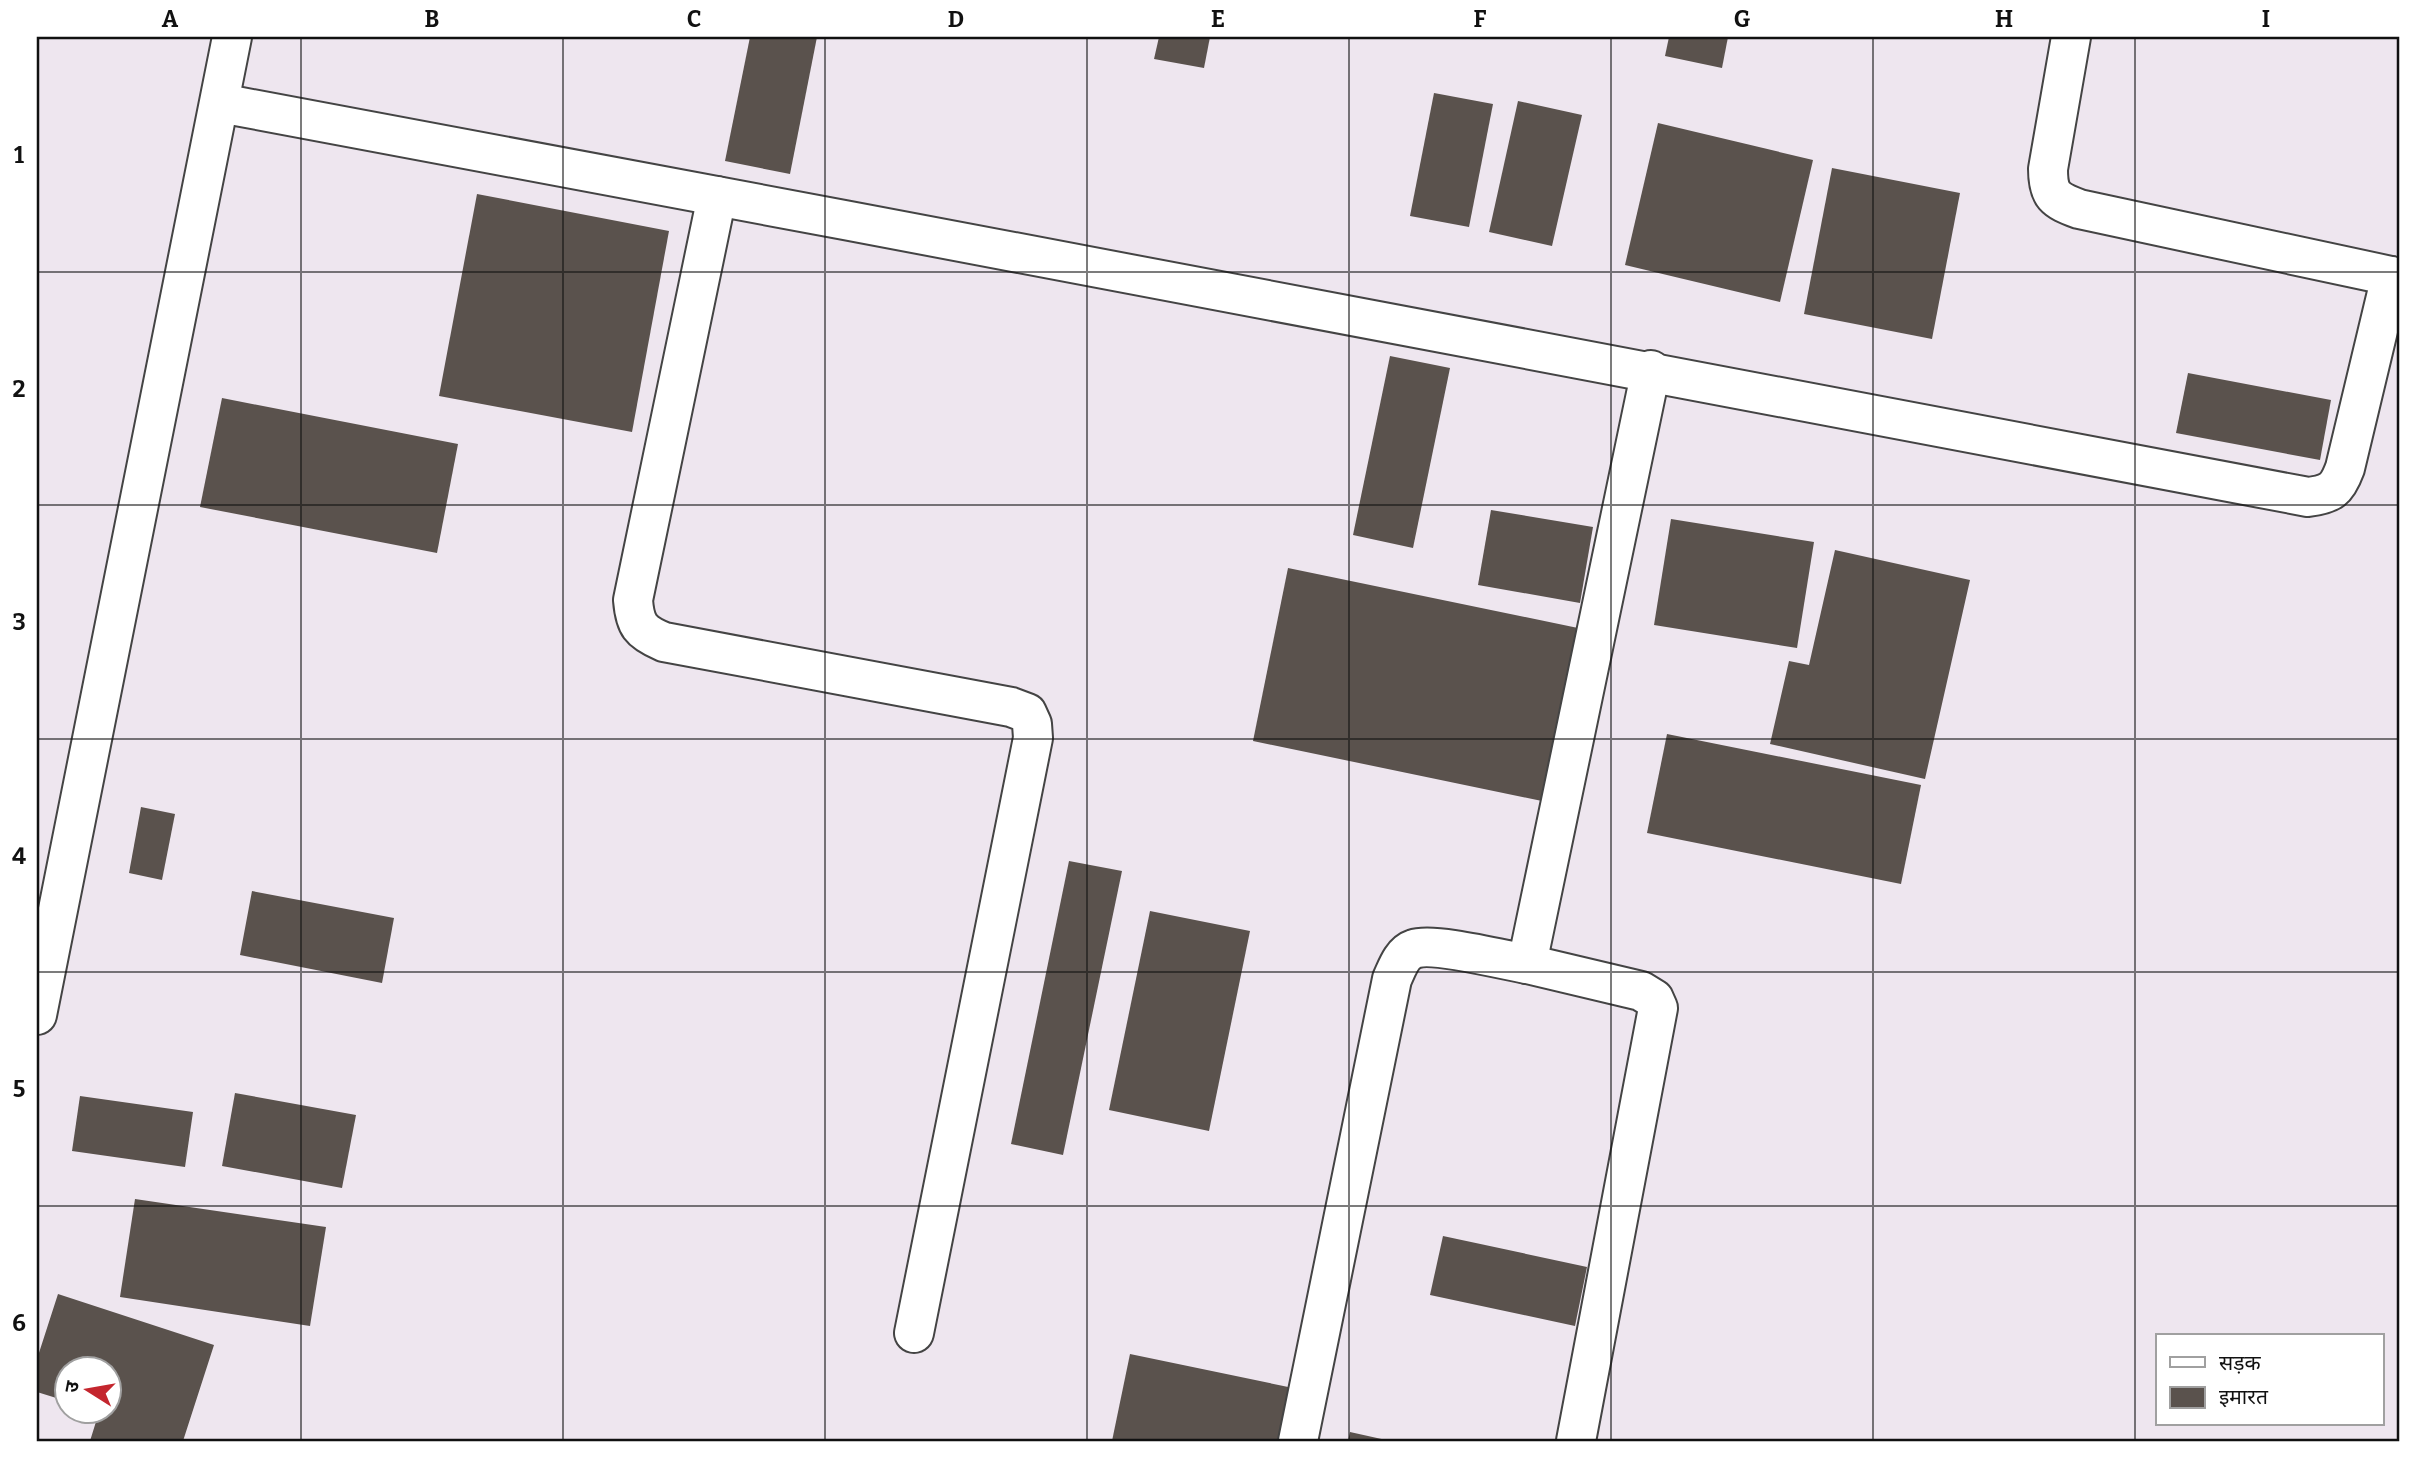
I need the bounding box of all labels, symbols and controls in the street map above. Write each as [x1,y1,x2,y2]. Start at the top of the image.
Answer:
text: A [162,5,179,33]
text: B [425,5,439,33]
text: C [687,5,701,33]
text: D [948,5,964,33]
text: E [1211,5,1225,33]
text: F [1474,5,1487,33]
text: G [1734,5,1751,33]
text: H [1995,5,2013,33]
text: I [2262,5,2270,33]
text: 1 [14,141,24,169]
text: 2 [13,375,26,403]
text: 3 [12,608,26,636]
text: 4 [12,842,26,870]
text: 5 [13,1075,25,1103]
text: 6 [12,1309,26,1337]
legend [2156,1334,2384,1426]
text: सड़क [2219,1350,2261,1376]
north arrow [52,1356,122,1426]
text: उ [59,1378,84,1395]
text: इमारत [2219,1384,2269,1410]

